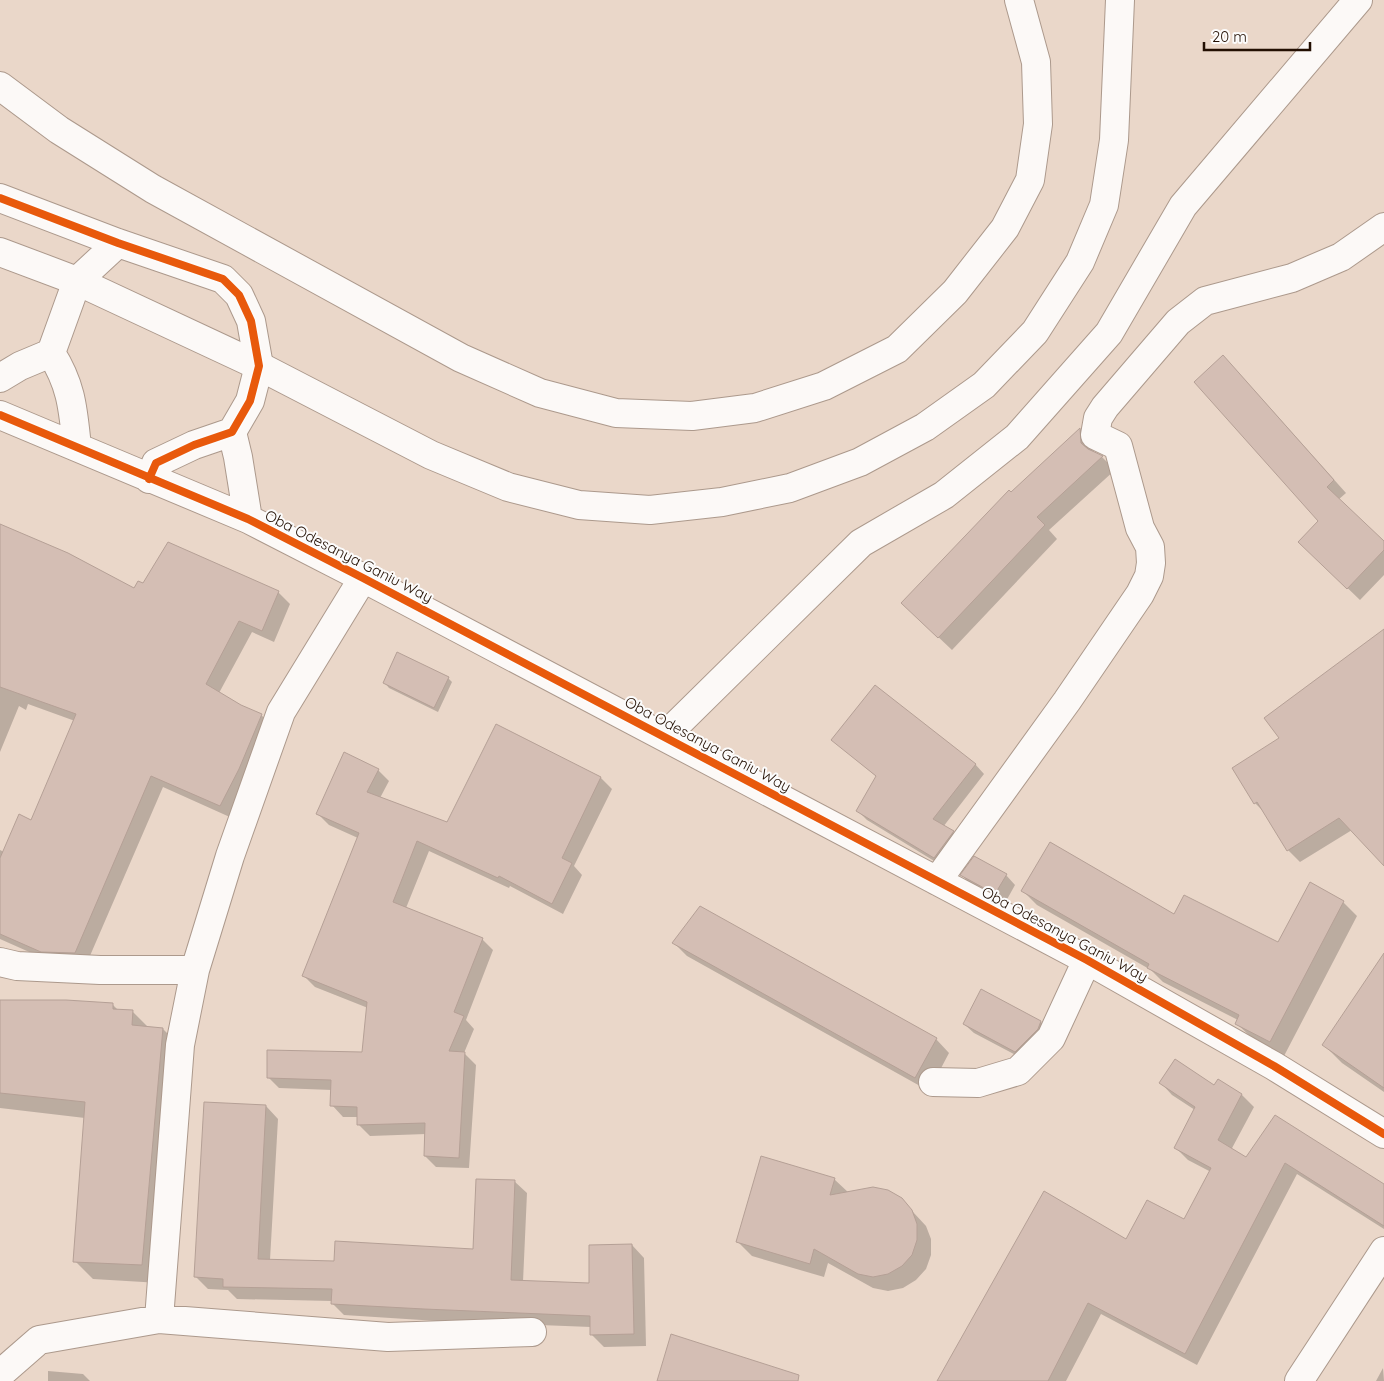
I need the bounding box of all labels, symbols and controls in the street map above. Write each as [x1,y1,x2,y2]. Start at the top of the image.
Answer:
scale bar [1204,20,1310,52]
text: 20 m [1212,27,1247,46]
street label: Oba Odesanya Ganiu Way [262,505,436,607]
street label: Oba Odesanya Ganiu Way [622,692,794,796]
street label: Oba Odesanya Ganiu Way [979,882,1151,986]

